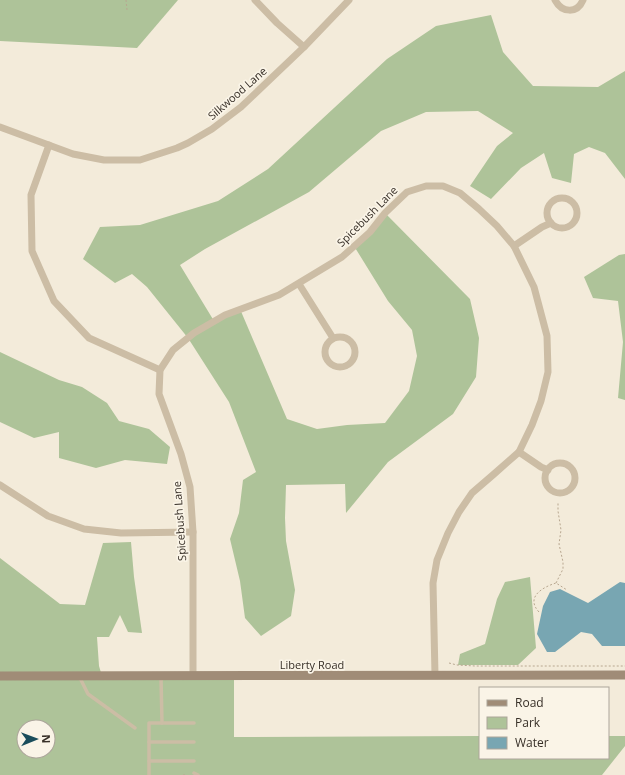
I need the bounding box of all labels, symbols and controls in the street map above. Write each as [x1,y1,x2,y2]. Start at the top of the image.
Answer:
street label: Silkwood Lane [204,63,270,123]
street label: Spicebush Lane [333,182,401,250]
street label: Spicebush Lane [169,481,189,561]
street label: Liberty Road [280,657,344,672]
legend [479,687,609,759]
text: Road [515,694,544,711]
text: Park [515,714,541,731]
north arrow [16,719,56,759]
text: N [39,734,54,743]
text: Water [515,734,549,751]

